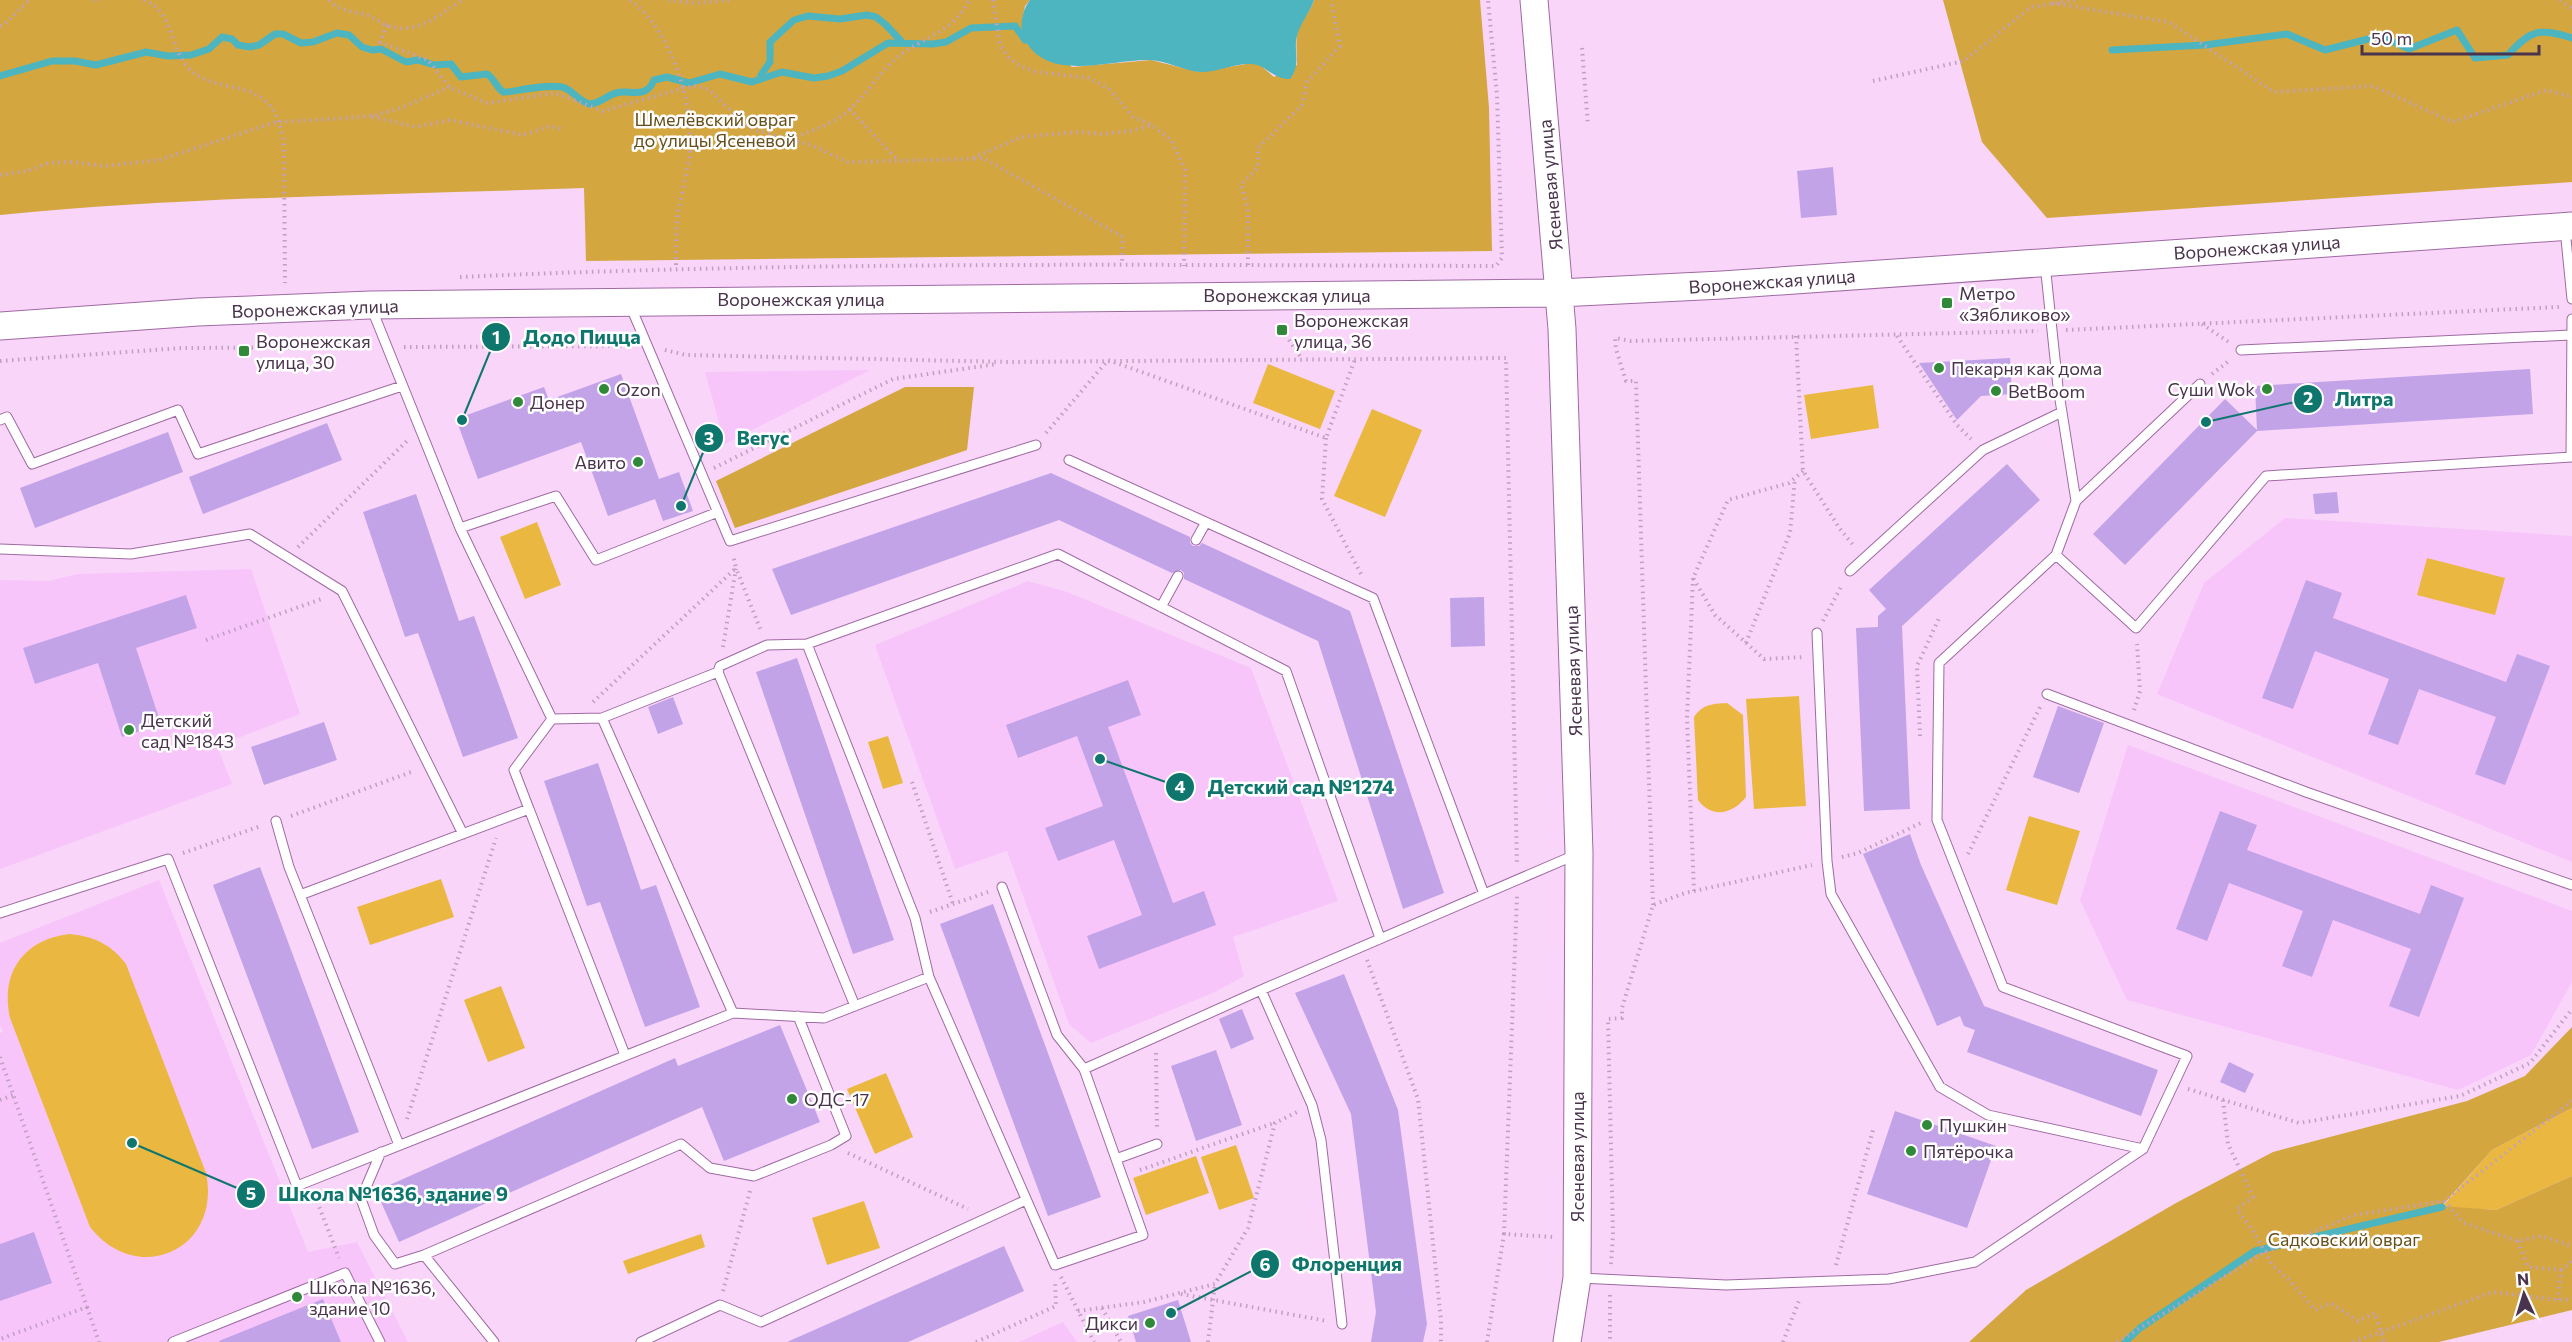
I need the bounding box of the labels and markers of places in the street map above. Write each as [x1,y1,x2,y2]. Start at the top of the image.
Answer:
place label: Метро «Зябликово» [1959,282,2071,325]
marker: Метро «Зябликово» [1940,296,1954,310]
place label: Воронежская улица, 36 [1294,309,1409,352]
callout: Додо Пицца [481,318,652,356]
marker: Воронежская улица, 36 [1275,323,1289,337]
place label: Воронежская улица, 30 [256,330,371,373]
marker: Воронежская улица, 30 [237,344,251,358]
place label: Пекарня как дома [1951,357,2102,379]
marker: Пекарня как дома [1932,361,1946,375]
place label: Ozon [616,378,661,400]
place label: Суши Wok [2167,378,2255,400]
place label: BetBoom [2008,380,2085,402]
callout: Литра [2293,380,2405,418]
marker: Ozon [597,382,611,396]
marker: Суши Wok [2260,382,2274,396]
marker: BetBoom [1989,384,2003,398]
place label: Донер [530,391,585,413]
marker: Донер [511,395,525,409]
callout: Вегус [694,419,801,457]
place label: Авито [575,451,626,473]
marker: Авито [631,455,645,469]
place label: Детский сад №1843 [141,709,234,752]
marker: Детский сад №1843 [122,723,136,737]
callout: Детский сад №1274 [1165,768,1406,806]
place label: ОДС-17 [804,1088,869,1110]
marker: ОДС-17 [785,1092,799,1106]
place label: Пушкин [1939,1114,2007,1136]
marker: Пушкин [1920,1118,1934,1132]
place label: Пятёрочка [1923,1140,2014,1162]
marker: Пятёрочка [1904,1144,1918,1158]
callout: Школа №1636, здание 9 [236,1175,520,1213]
callout: Флоренция [1250,1245,1414,1283]
place label: Школа №1636, здание 10 [309,1276,436,1319]
marker: Школа №1636, здание 10 [290,1290,304,1304]
place label: Дикси [1085,1312,1138,1334]
marker: Дикси [1143,1316,1157,1330]

